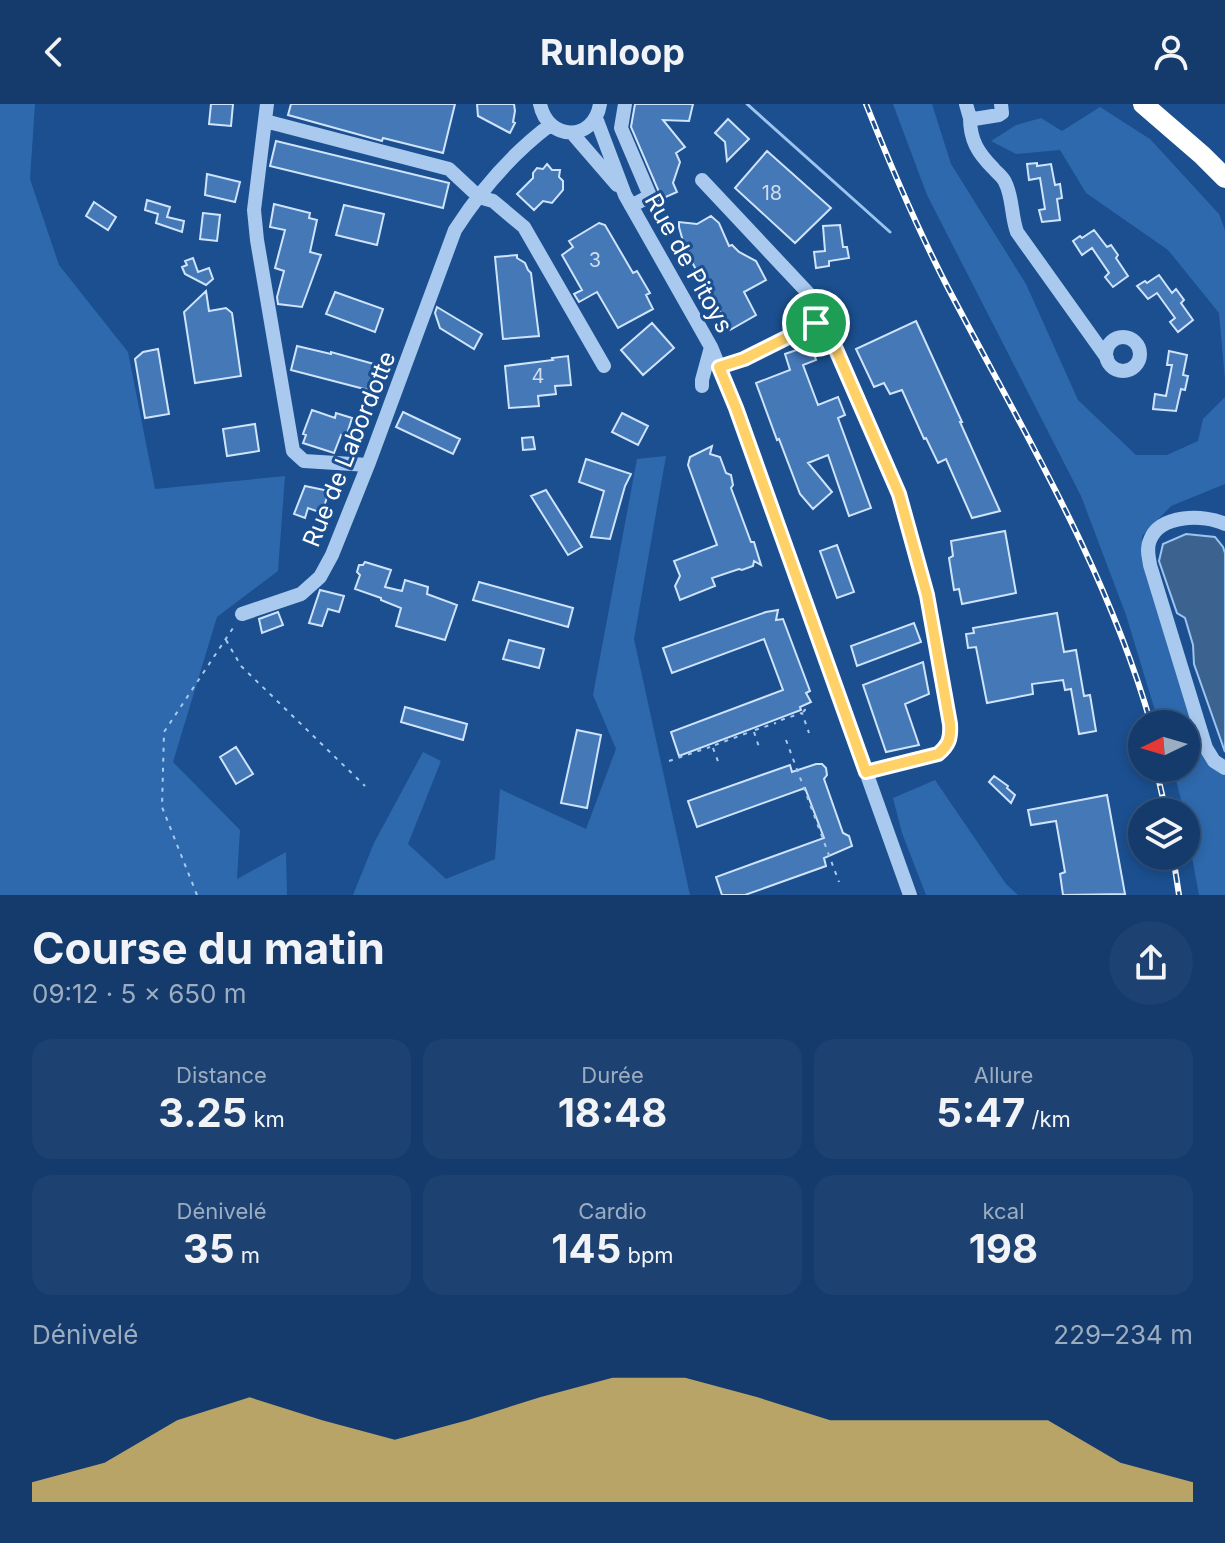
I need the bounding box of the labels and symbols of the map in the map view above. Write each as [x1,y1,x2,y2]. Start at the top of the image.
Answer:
house number: 18 [762,181,782,205]
street label: Rue de Pitoys [639,188,739,338]
house number: 3 [589,248,601,272]
pin [782,289,850,357]
street label: Rue de Labordotte [296,347,402,551]
house number: 4 [532,364,544,388]
north arrow [1128,710,1200,782]

